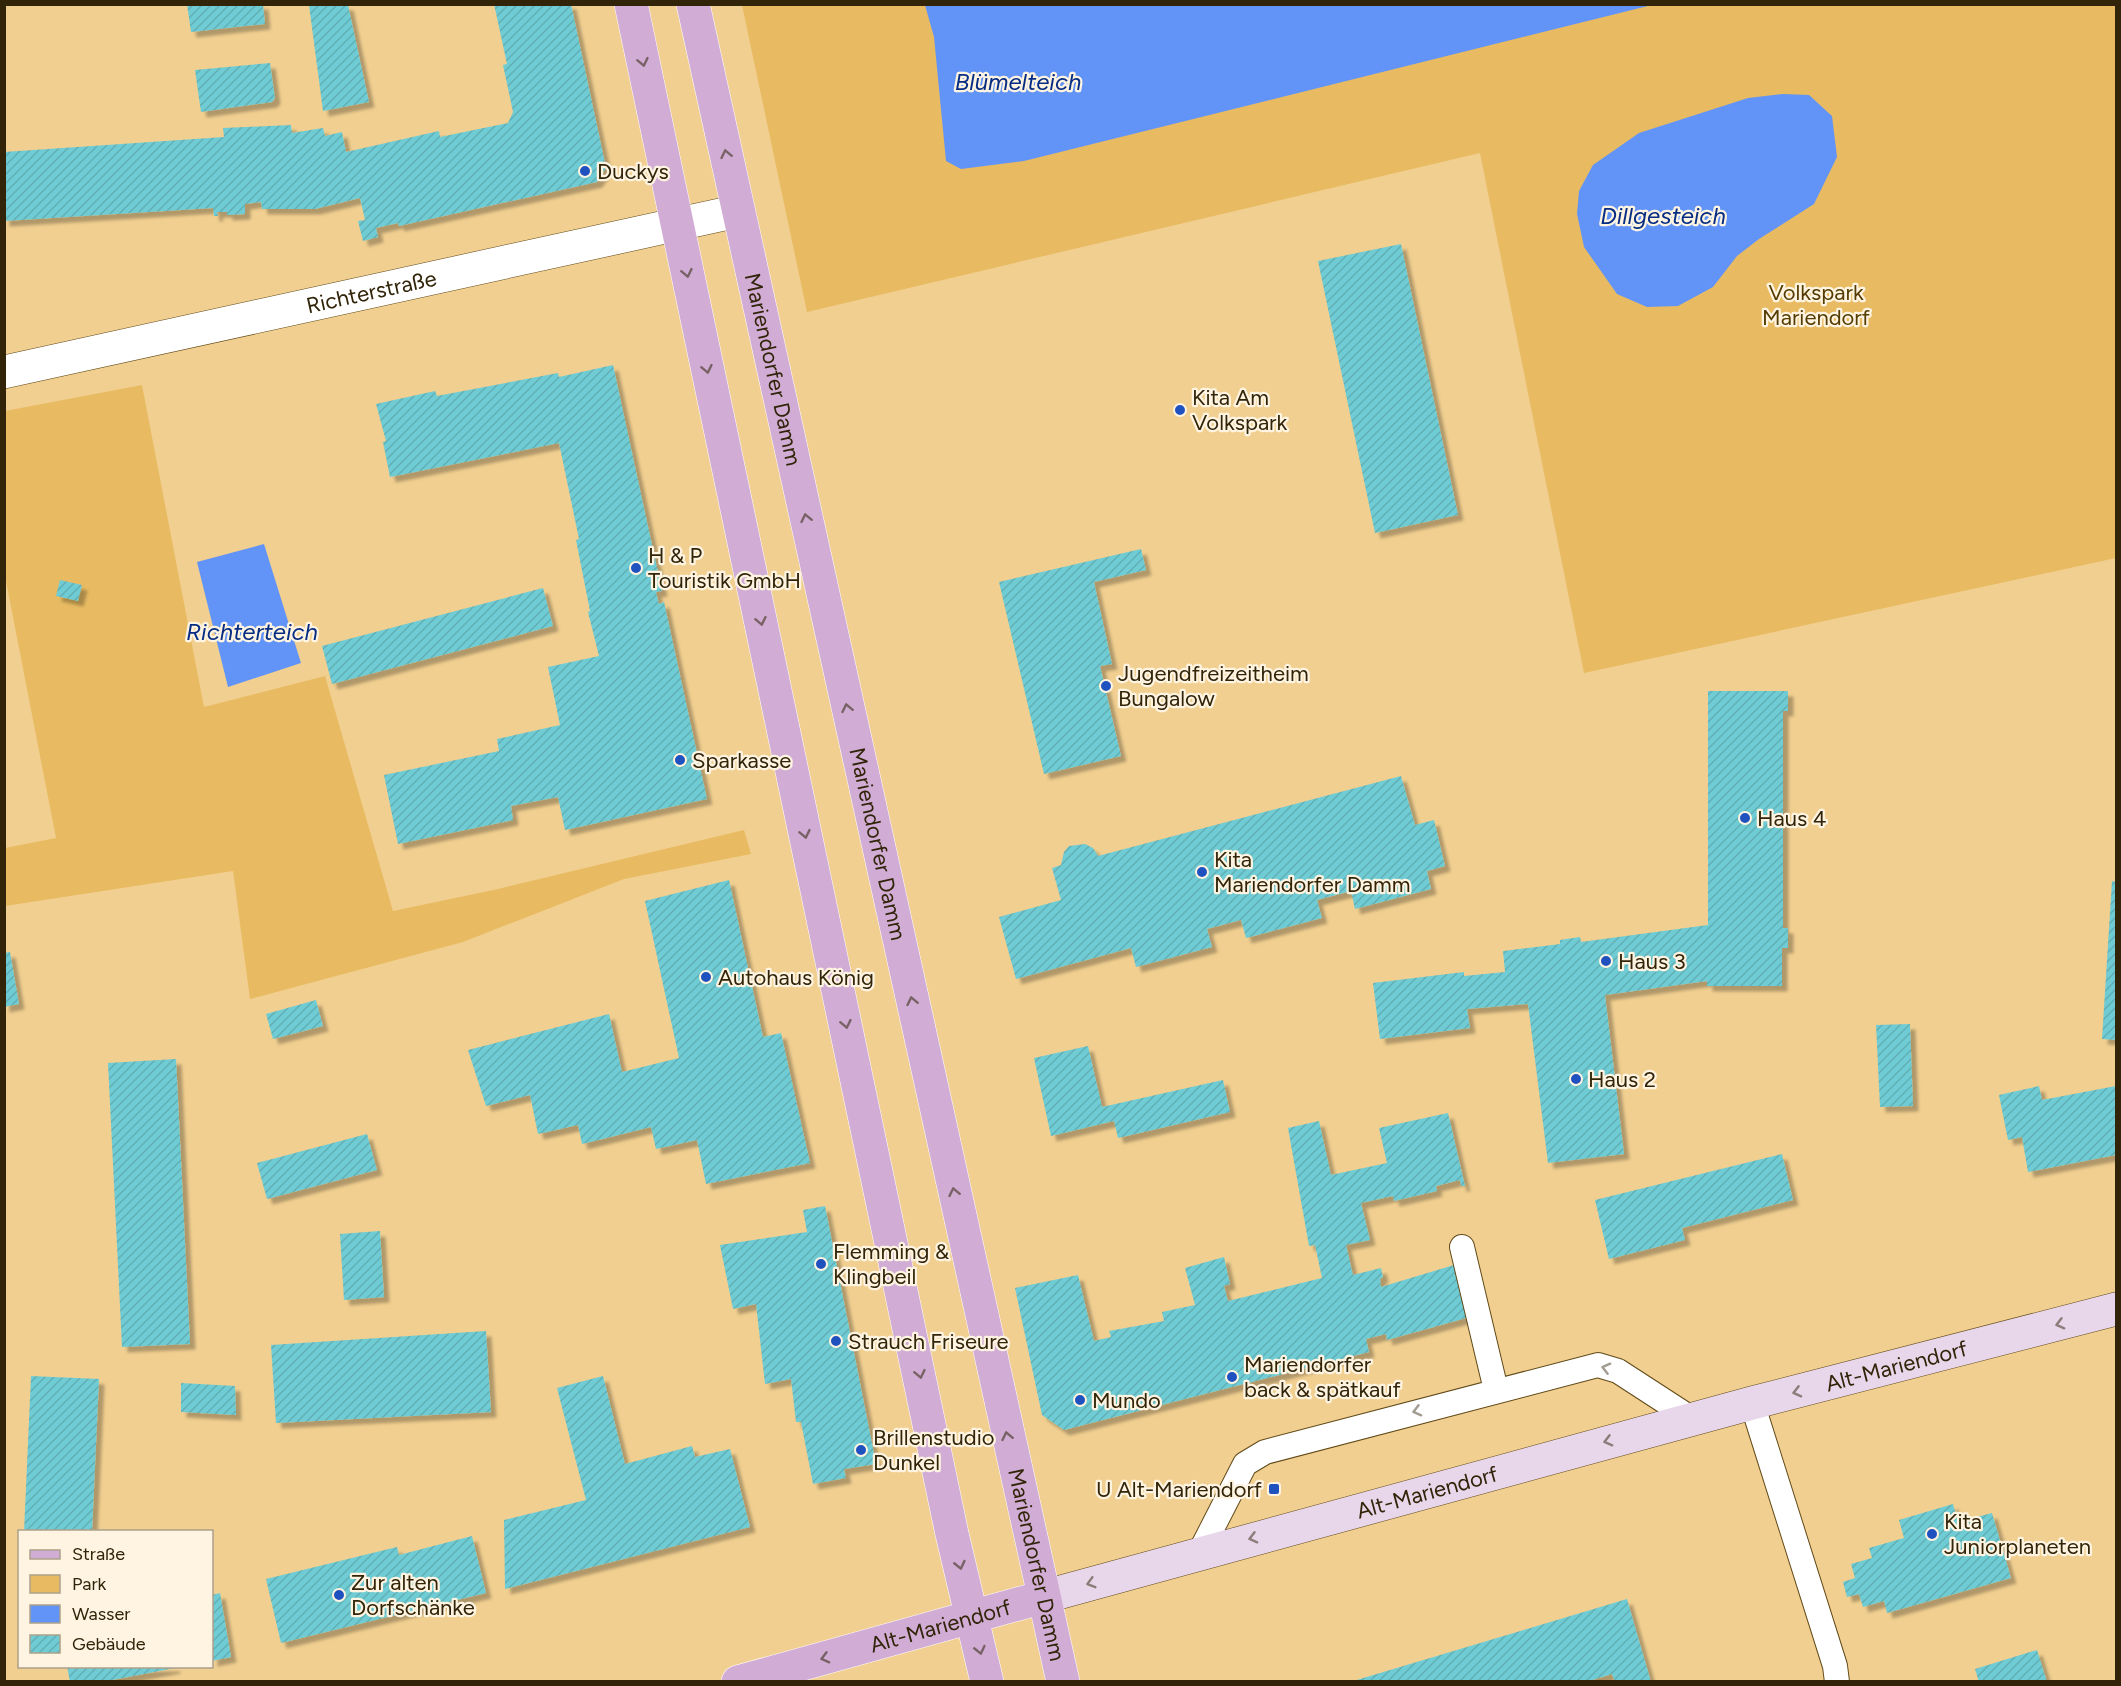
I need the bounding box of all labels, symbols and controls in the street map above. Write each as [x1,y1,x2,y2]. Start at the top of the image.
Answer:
one-way arrow [636,57,649,67]
water label: Blümelteich [955,67,1081,96]
one-way arrow [720,149,733,159]
place label: Duckys [597,158,669,185]
marker: Duckys [578,164,592,178]
water label: Dillgesteich [1600,201,1726,230]
street label: Richterstraße [304,265,439,319]
one-way arrow [680,268,693,278]
street label: Mariendorfer Damm [739,270,807,468]
park label: Volkspark Mariendorf [1762,279,1871,331]
one-way arrow [700,364,713,374]
place label: Kita Am Volkspark [1192,384,1288,436]
marker: Kita Am Volkspark [1173,403,1187,417]
one-way arrow [800,513,813,523]
place label: H & P Touristik GmbH [648,542,801,594]
marker: H & P Touristik GmbH [629,561,643,575]
one-way arrow [753,616,766,626]
water label: Richterteich [186,617,318,646]
place label: Jugendfreizeitheim Bungalow [1118,660,1309,712]
marker: Jugendfreizeitheim Bungalow [1099,679,1113,693]
one-way arrow [842,703,855,713]
street label: Mariendorfer Damm [843,745,912,943]
place label: Sparkasse [692,747,791,774]
marker: Sparkasse [673,753,687,767]
place label: Haus 4 [1757,805,1826,832]
marker: Haus 4 [1738,811,1752,825]
one-way arrow [798,828,811,838]
place label: Kita Mariendorfer Damm [1214,846,1410,898]
marker: Kita Mariendorfer Damm [1195,865,1209,879]
place label: Haus 3 [1618,948,1686,975]
marker: Haus 3 [1599,954,1613,968]
place label: Autohaus König [718,964,874,991]
marker: Autohaus König [699,970,713,984]
one-way arrow [906,996,919,1006]
one-way arrow [839,1019,852,1029]
place label: Haus 2 [1588,1066,1656,1093]
marker: Haus 2 [1569,1072,1583,1086]
one-way arrow [948,1187,961,1197]
place label: Flemming & Klingbeil [833,1238,949,1290]
marker: Flemming & Klingbeil [814,1257,828,1271]
one-way arrow [2055,1317,2065,1330]
place label: Strauch Friseure [848,1328,1009,1355]
marker: Strauch Friseure [829,1334,843,1348]
street label: Alt-Mariendorf [1823,1335,1971,1397]
place label: Mariendorfer back & spätkauf [1244,1351,1401,1403]
one-way arrow [1601,1362,1611,1375]
one-way arrow [913,1369,926,1379]
marker: Mariendorfer back & spätkauf [1225,1370,1239,1384]
one-way arrow [1792,1384,1802,1397]
place label: Mundo [1092,1387,1161,1414]
marker: Mundo [1073,1393,1087,1407]
one-way arrow [1412,1404,1423,1416]
place label: Brillenstudio Dunkel [873,1424,995,1476]
one-way arrow [1001,1431,1014,1441]
one-way arrow [1603,1434,1613,1447]
marker: Brillenstudio Dunkel [854,1443,868,1457]
street label: Alt-Mariendorf [1353,1460,1501,1525]
street label: Mariendorfer Damm [1002,1466,1071,1664]
place label: U Alt-Mariendorf [1096,1476,1263,1503]
marker: U Alt-Mariendorf [1267,1482,1281,1496]
place label: Kita Juniorplaneten [1944,1508,2091,1560]
marker: Kita Juniorplaneten [1925,1527,1939,1541]
legend [18,1530,213,1668]
one-way arrow [1248,1531,1259,1543]
text: Straße [72,1543,125,1565]
one-way arrow [952,1560,965,1570]
place label: Zur alten Dorfschänke [351,1569,475,1621]
text: Park [72,1573,107,1595]
one-way arrow [1087,1576,1097,1588]
marker: Zur alten Dorfschänke [332,1588,346,1602]
street label: Alt-Mariendorf [867,1593,1015,1659]
text: Wasser [72,1603,130,1625]
text: Gebäude [72,1633,146,1655]
one-way arrow [972,1644,985,1654]
one-way arrow [820,1651,830,1664]

